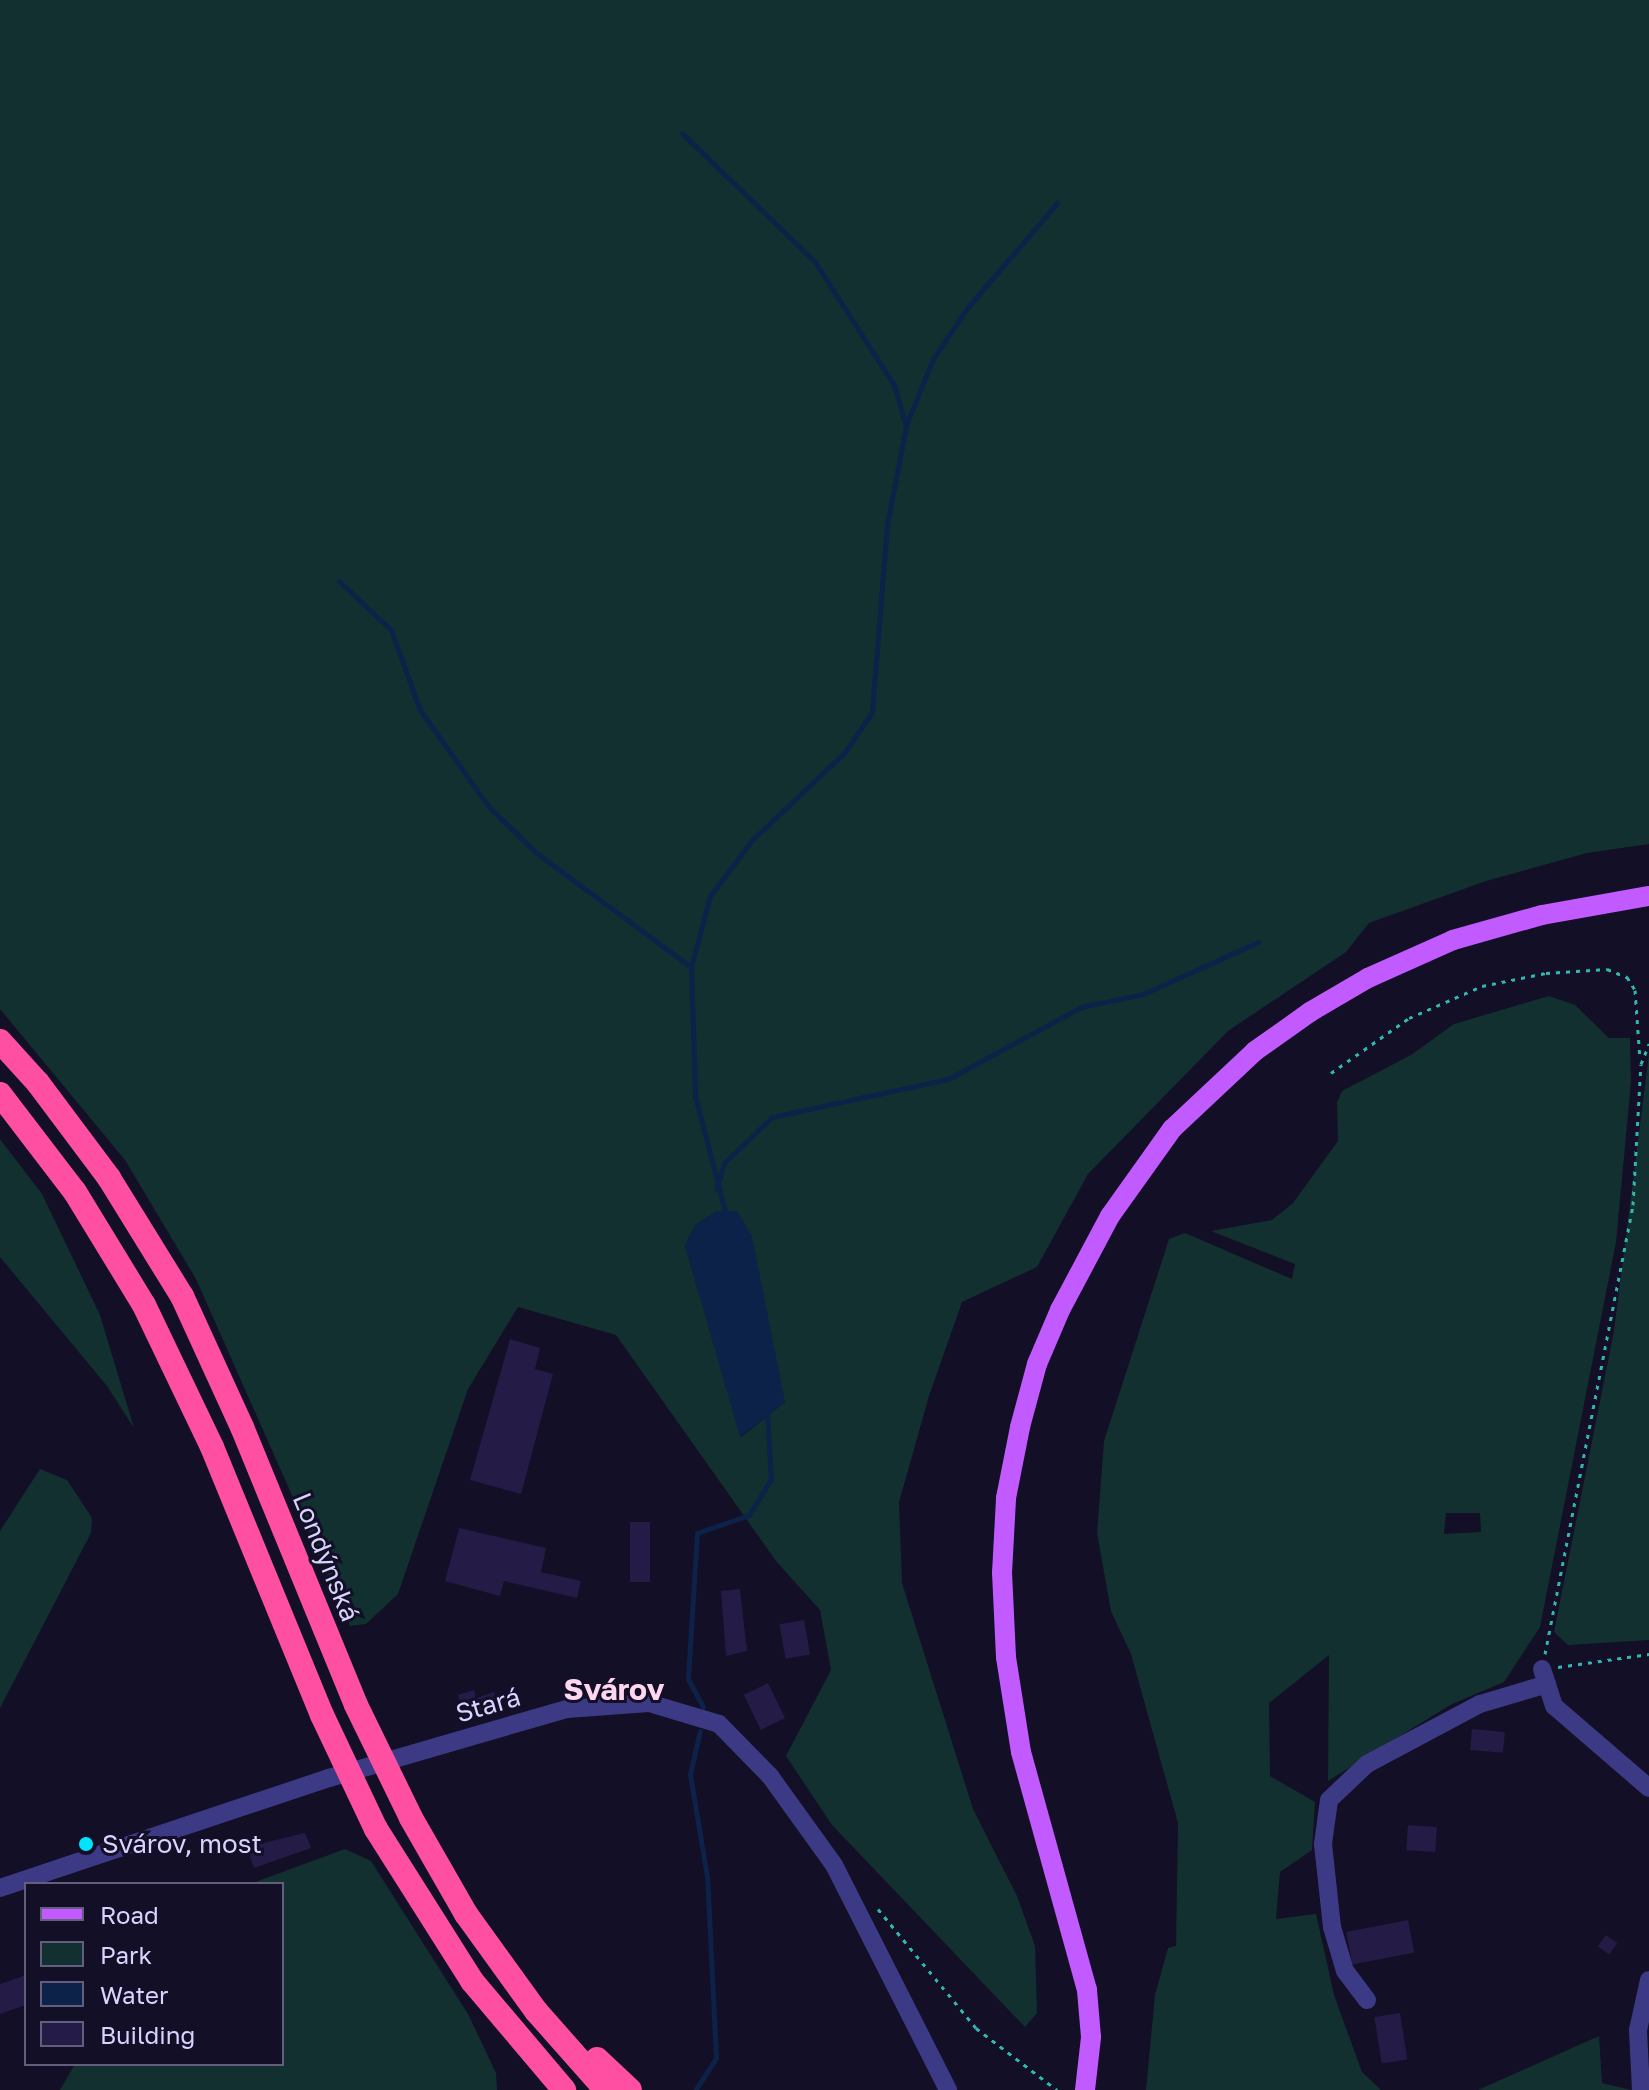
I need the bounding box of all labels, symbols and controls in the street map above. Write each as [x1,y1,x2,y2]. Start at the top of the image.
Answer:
street label: Londýnská [286,1488,366,1626]
district label: Svárov [564,1671,664,1707]
street label: Stará [452,1681,524,1729]
place label: Svárov, most [102,1828,262,1860]
marker: Svárov, most [77,1835,95,1853]
legend [24,1882,284,2066]
text: Road [100,1900,159,1929]
text: Park [100,1940,152,1969]
text: Water [100,1980,168,2009]
text: Building [100,2020,195,2049]

